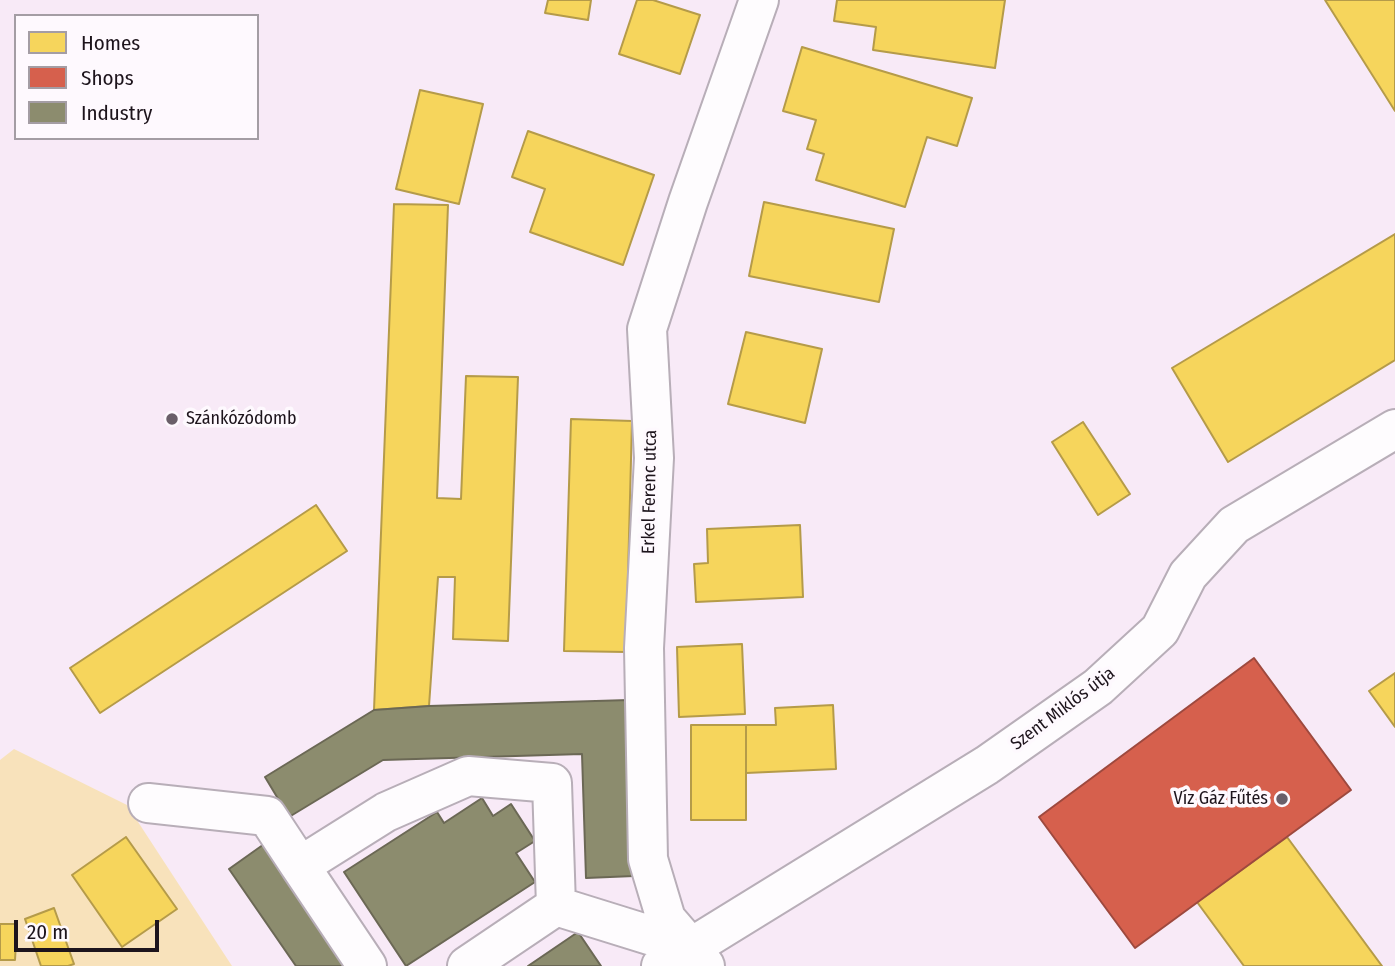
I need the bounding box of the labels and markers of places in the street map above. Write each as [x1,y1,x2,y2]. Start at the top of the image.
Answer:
place label: Szánkózódomb [186,408,297,430]
marker: Szánkózódomb [164,411,180,427]
place label: Víz Gáz Fűtés [1173,788,1268,810]
marker: Víz Gáz Fűtés [1274,791,1290,807]

